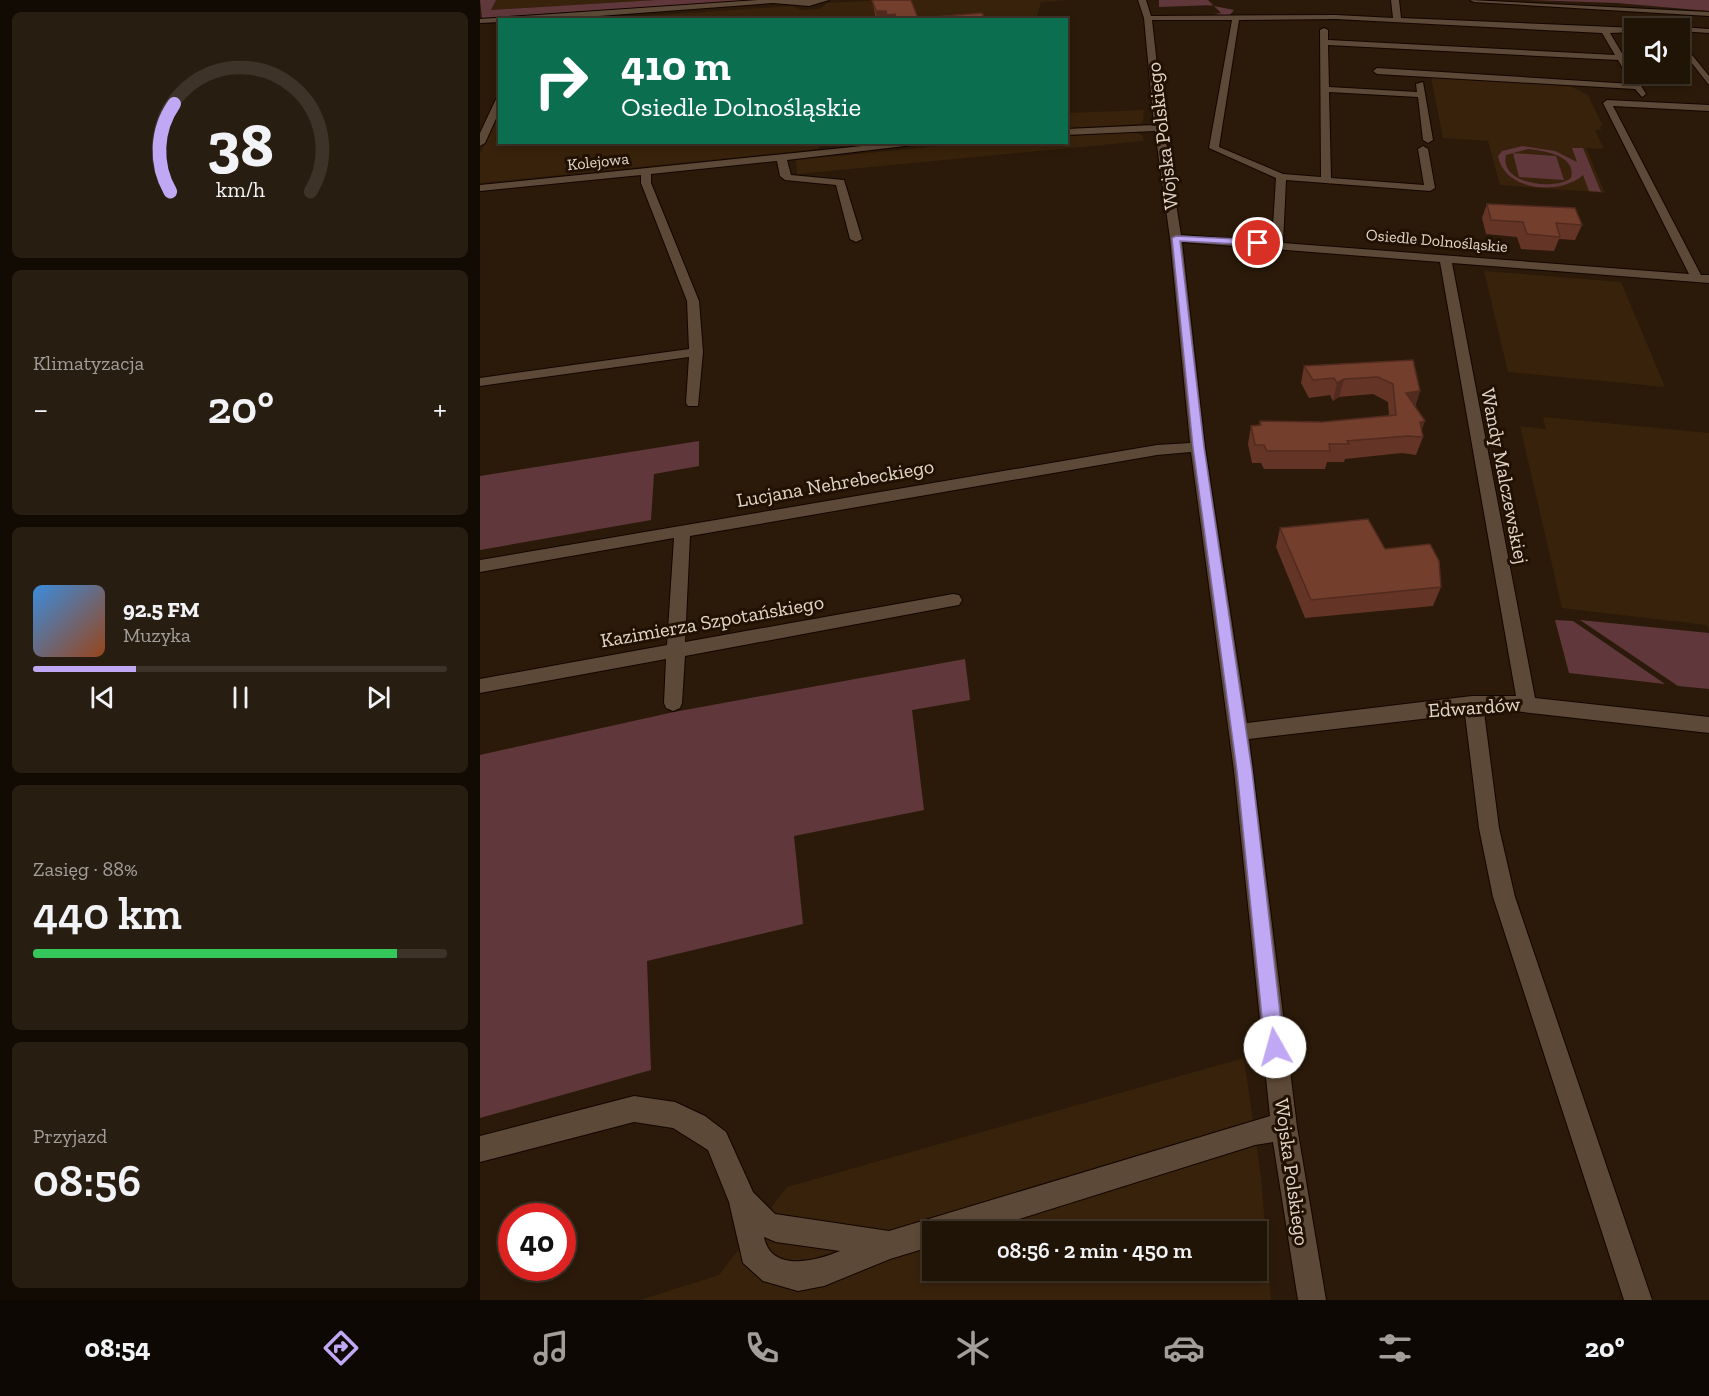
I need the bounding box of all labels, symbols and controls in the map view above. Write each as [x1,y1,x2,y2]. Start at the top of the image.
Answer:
map controls [1624,18,1690,84]
button: sound [1624,18,1690,84]
text: 410 m [621,40,731,91]
icon: right [522,42,600,120]
street label: Wojska Polskiego [1141,61,1183,211]
text: Osiedle Dolnośląskie [621,91,861,123]
text: 38 [207,107,273,182]
street label: Kolejowa [566,149,630,174]
text: km/h [216,177,264,202]
pin [1232,217,1283,268]
street label: Osiedle Dolnośląskie [1365,225,1509,256]
icon: arrive [1241,226,1274,259]
text: Klimatyzacja [33,351,144,375]
text: 20° [207,381,274,435]
street label: Wandy Malczewskiej [1476,386,1534,566]
text: − [33,389,48,428]
text: + [433,389,447,428]
street label: Lucjana Nehrebeckiego [734,454,936,512]
street label: Kazimierza Szpotańskiego [598,590,826,652]
text: 92.5 FM [123,596,199,623]
text: Muzyka [123,623,191,647]
icon: previous [86,681,119,714]
icon: pause [224,681,257,714]
icon: next [362,681,395,714]
street label: Edwardów [1427,692,1522,722]
text: Zasięg · 88% [33,857,138,881]
text: 440 km [33,887,182,941]
position arrow [1243,1015,1307,1079]
street label: Wojska Polskiego [1270,1097,1314,1247]
text: Przyjazd [33,1124,107,1148]
text: 08:56 [33,1154,141,1208]
speed limit sign: 40 [498,1203,576,1281]
text: 08:56 · 2 min · 450 m [997,1237,1192,1264]
icon: directions [320,1327,362,1369]
icon: music [530,1327,572,1369]
icon: phone [741,1327,783,1369]
icon: climate [952,1327,994,1369]
icon: car [1163,1327,1205,1369]
icon: filters [1374,1327,1416,1369]
text: 08:54 [84,1332,151,1364]
text: 20° [1585,1332,1624,1364]

